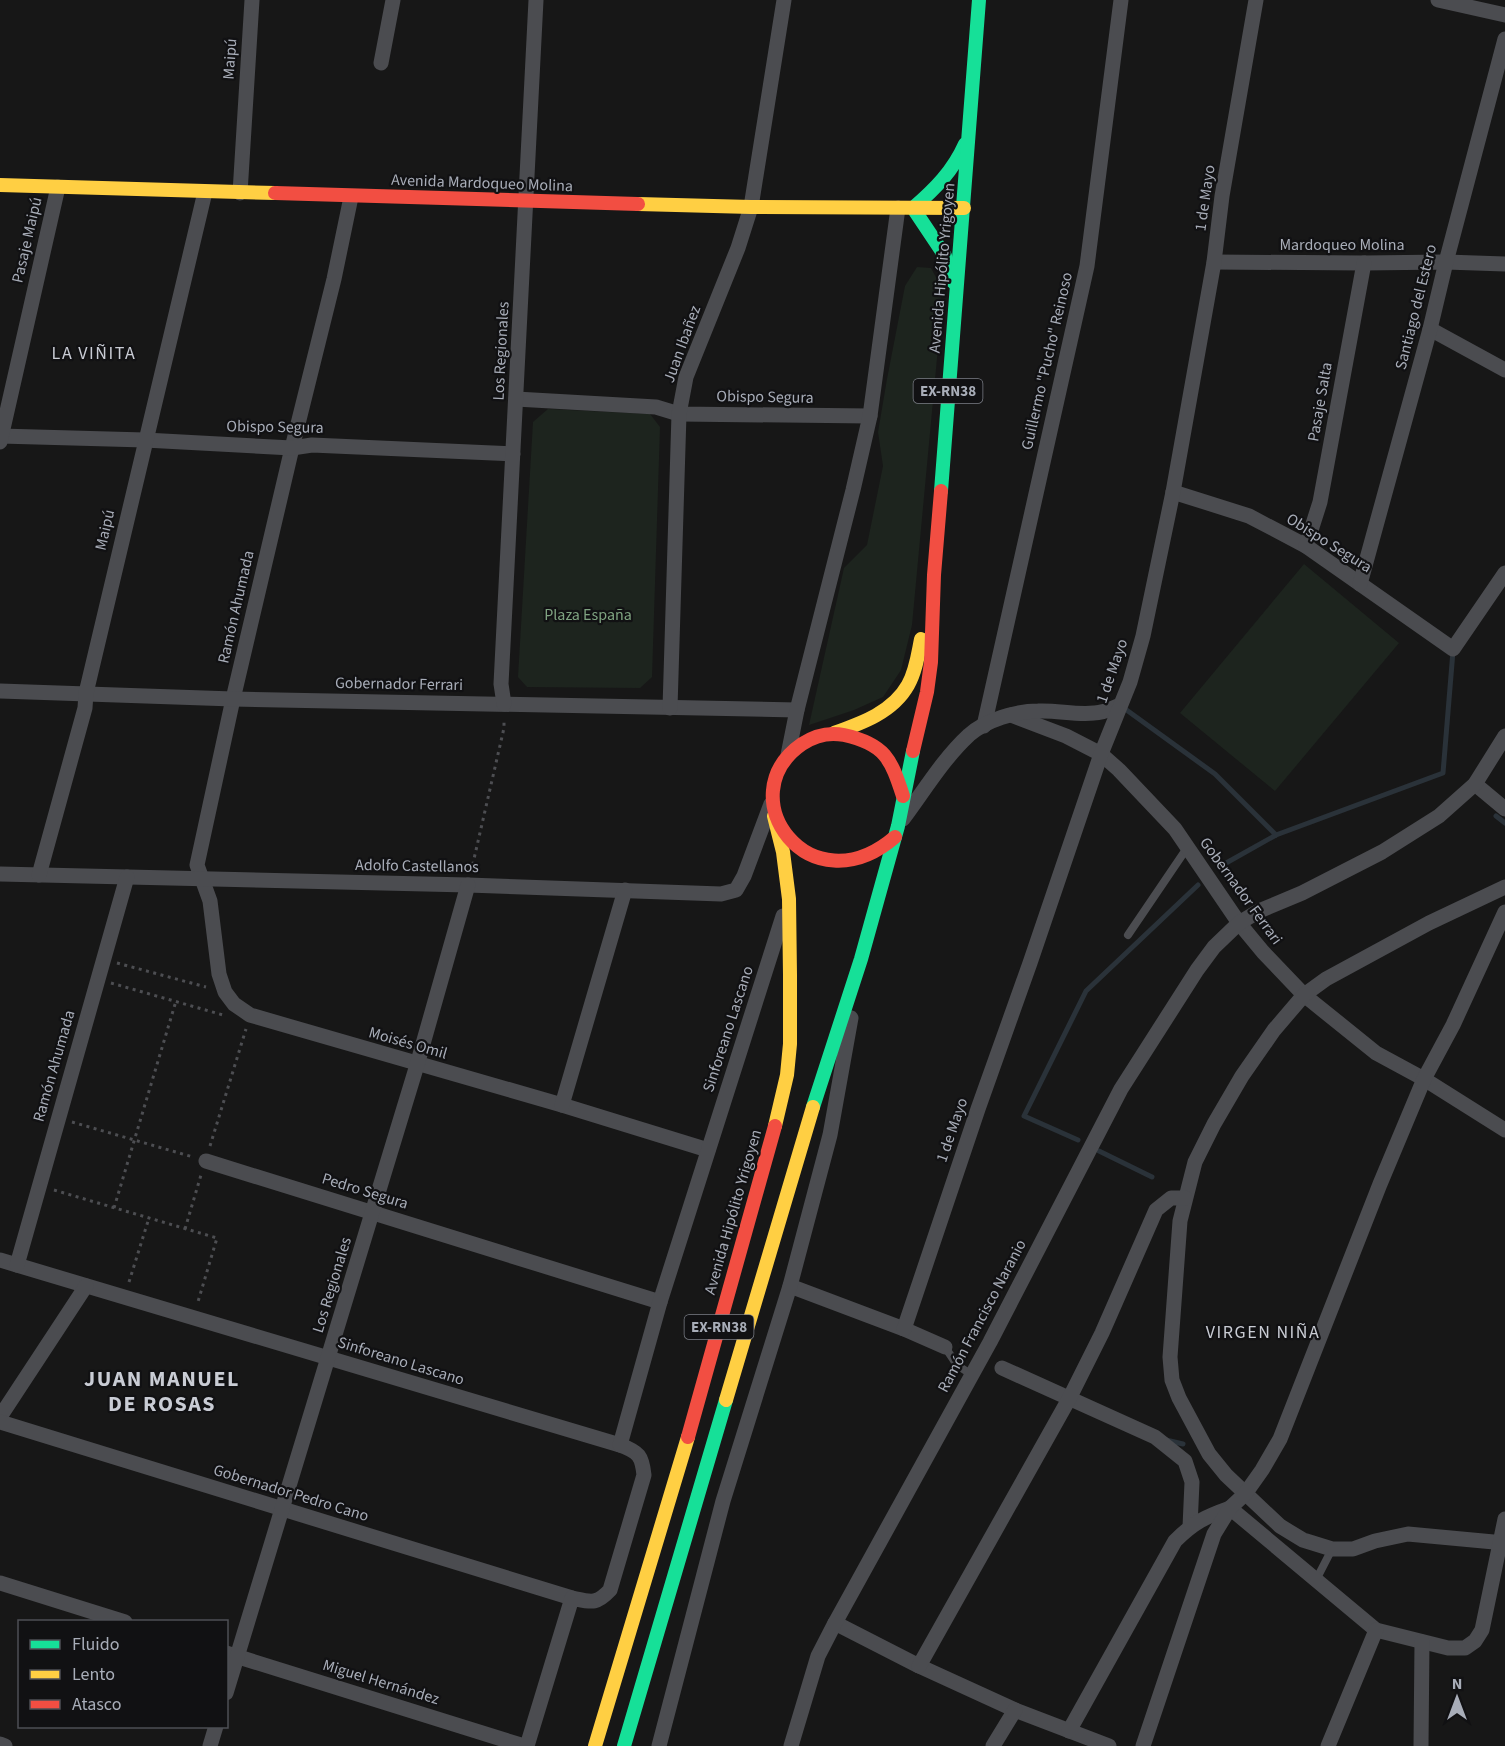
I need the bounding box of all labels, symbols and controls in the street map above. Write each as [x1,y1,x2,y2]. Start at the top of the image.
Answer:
street label: Maipú [218,38,242,80]
street label: 1 de Mayo [1189,163,1221,233]
street label: Avenida Mardoqueo Molina [391,169,573,197]
street label: Avenida Hipólito Yrigoyen [924,182,960,354]
street label: Pasaje Maipú [6,195,48,285]
street label: Mardoqueo Molina [1279,234,1405,256]
street label: Santiago del Estero [1390,242,1442,372]
street label: Guillermo "Pucho" Reinoso [1016,270,1078,452]
street label: Los Regionales [487,301,515,401]
street label: Juan Ibañez [658,302,706,386]
district label: LA VIÑITA [52,341,136,366]
street label: Pasaje Salta [1302,361,1338,443]
road number: EX-RN38 [914,379,982,403]
street label: Obispo Segura [716,385,814,409]
street label: Obispo Segura [226,415,324,439]
street label: Maipú [90,507,120,553]
street label: Obispo Segura [1282,508,1376,578]
street label: Ramón Ahumada [212,548,260,666]
park label: Plaza España [544,604,632,626]
street label: 1 de Mayo [1091,636,1133,706]
street label: Gobernador Ferrari [335,672,463,696]
street label: Gobernador Ferrari [1195,833,1287,949]
street label: Adolfo Castellanos [355,854,479,878]
street label: Sinforeano Lascano [697,963,759,1095]
street label: Ramón Ahumada [28,1008,80,1124]
street label: Moisés Omil [366,1021,450,1065]
street label: 1 de Mayo [931,1095,973,1165]
street label: Avenida Hipólito Yrigoyen [699,1127,767,1297]
street label: Pedro Segura [319,1167,411,1215]
street label: Los Regionales [307,1234,357,1336]
street label: Ramón Francisco Naranio [932,1236,1032,1396]
road number: EX-RN38 [684,1315,754,1339]
district label: VIRGEN NIÑA [1206,1320,1320,1345]
street label: Sinforeano Lascano [335,1331,467,1391]
district label: JUAN MANUEL DE ROSAS [84,1363,240,1420]
street label: Gobernador Pedro Cano [211,1459,371,1527]
legend [18,1620,228,1728]
text: Fluido [72,1632,119,1657]
street label: Miguel Hernández [320,1654,442,1710]
text: Lento [72,1662,115,1687]
north arrow [1427,1668,1487,1728]
text: N [1452,1673,1462,1695]
text: Atasco [72,1692,121,1717]

